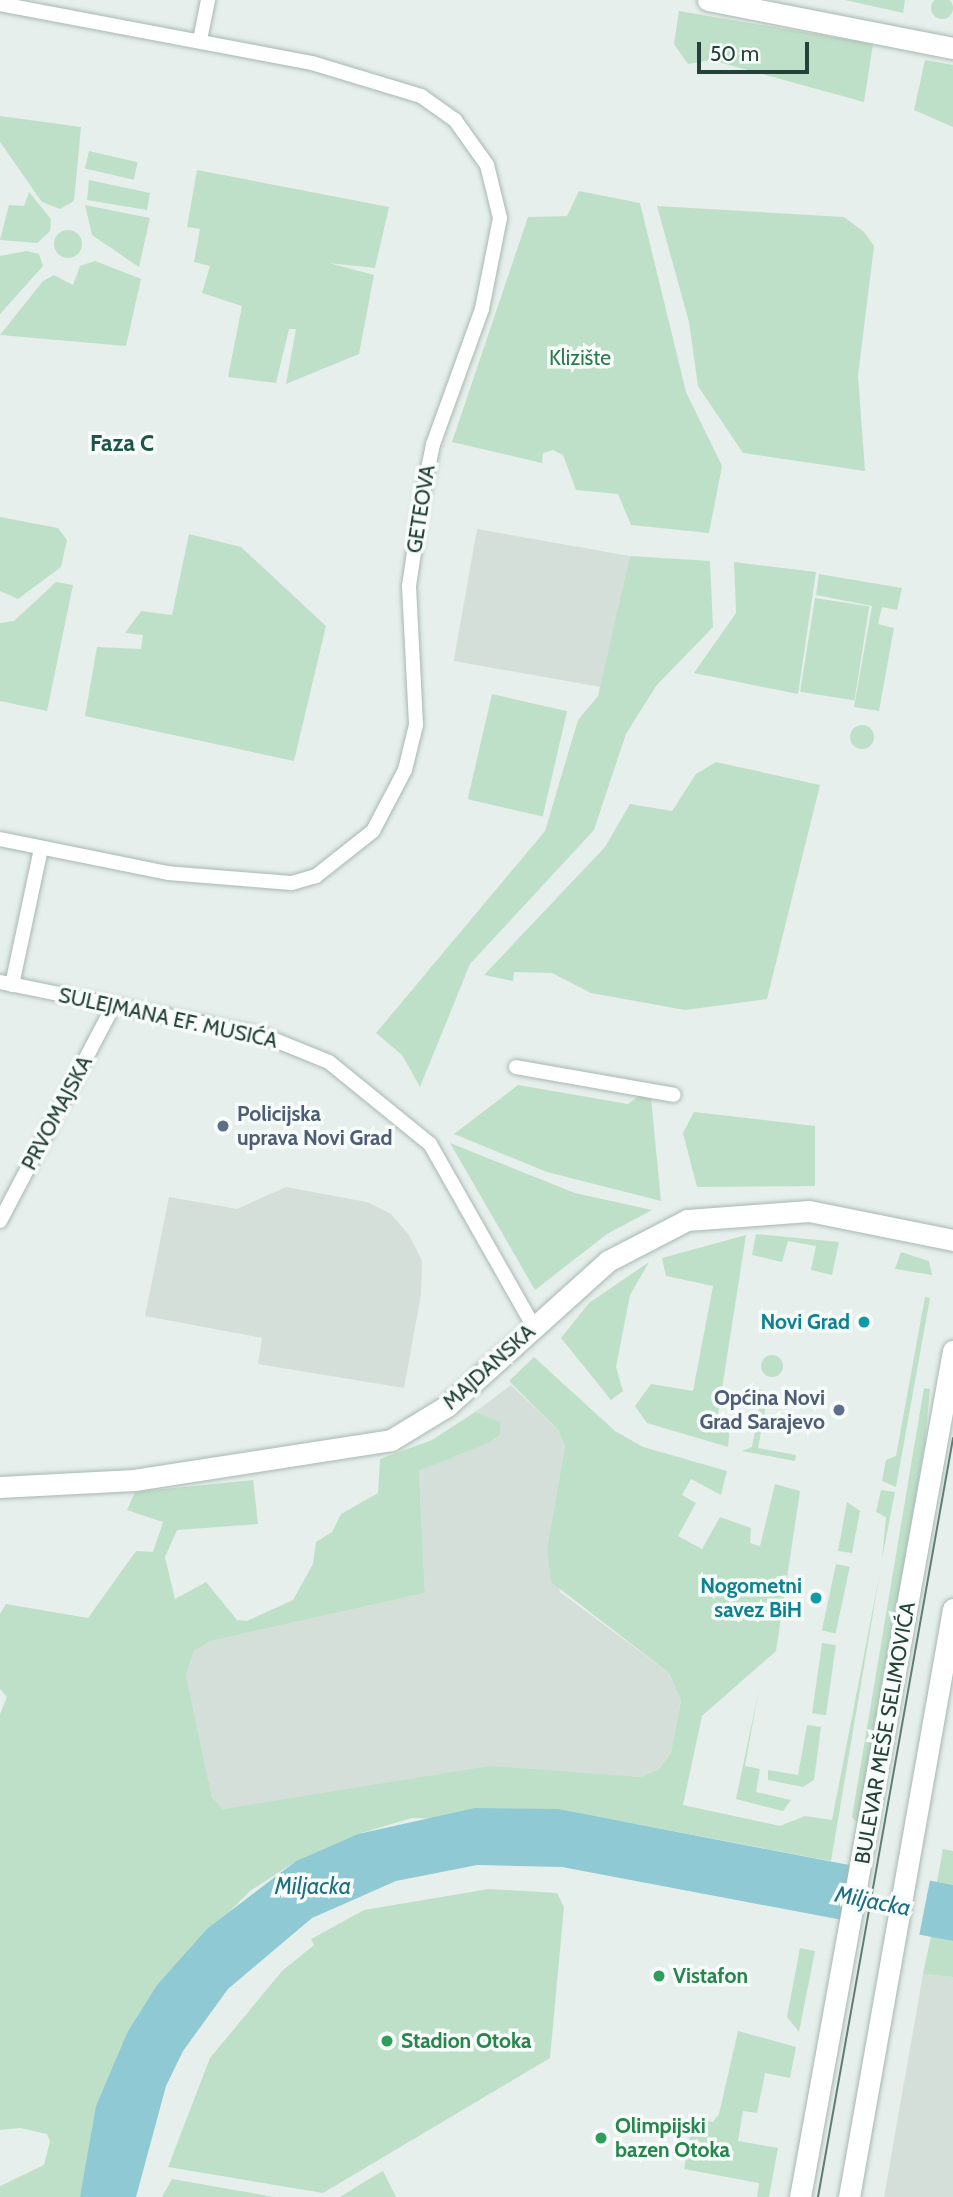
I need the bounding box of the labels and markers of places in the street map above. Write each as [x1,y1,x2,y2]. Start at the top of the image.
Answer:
place label: Policijska uprava Novi Grad [237,1101,393,1151]
marker: Policijska uprava Novi Grad [215,1118,231,1134]
place label: Novi Grad [760,1309,850,1335]
marker: Novi Grad [856,1314,872,1330]
place label: Općina Novi Grad Sarajevo [699,1385,825,1435]
marker: Općina Novi Grad Sarajevo [831,1402,847,1418]
place label: Nogometni savez BiH [700,1573,802,1623]
marker: Nogometni savez BiH [808,1590,824,1606]
place label: Vistafon [673,1963,748,1989]
marker: Vistafon [651,1968,667,1984]
place label: Stadion Otoka [401,2028,532,2054]
marker: Stadion Otoka [379,2033,395,2049]
place label: Olimpijski bazen Otoka [615,2113,730,2163]
marker: Olimpijski bazen Otoka [593,2130,609,2146]

